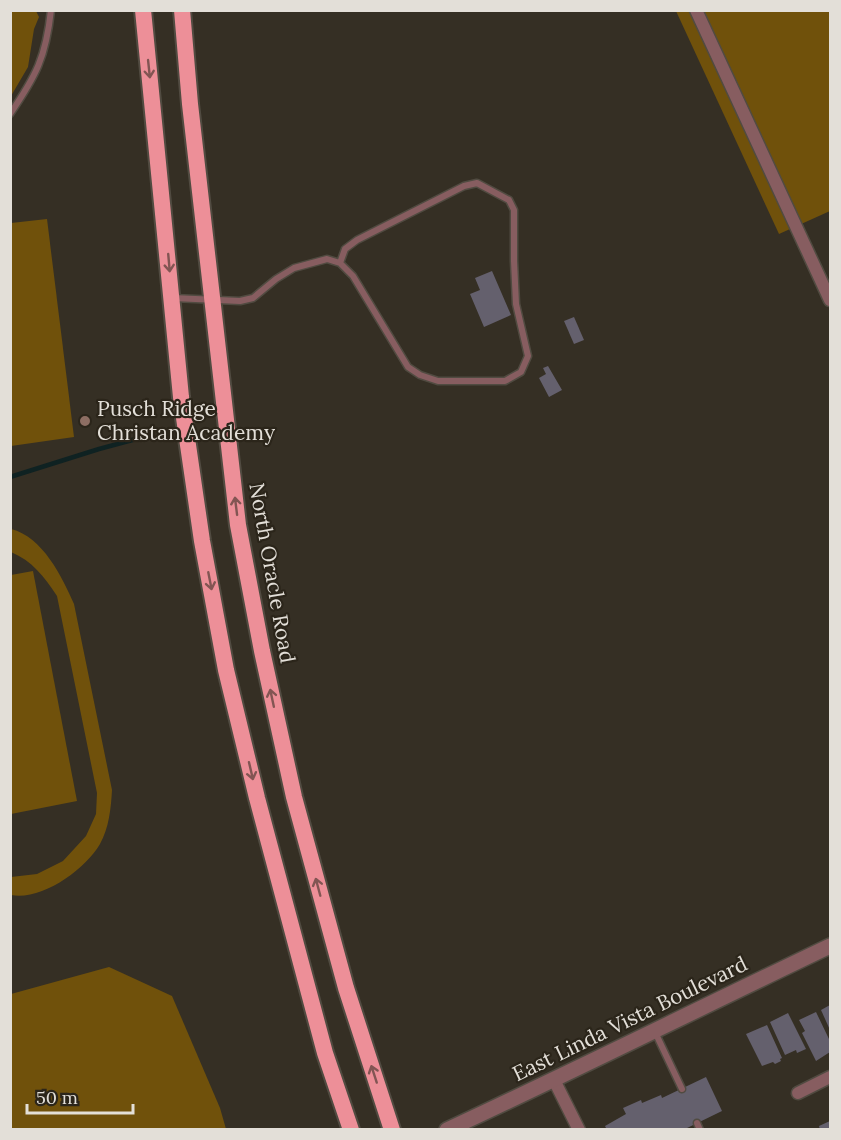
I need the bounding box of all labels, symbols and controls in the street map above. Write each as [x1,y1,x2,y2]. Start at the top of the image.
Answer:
one-way arrow [144,58,155,78]
one-way arrow [164,252,175,272]
place label: Pusch Ridge Christan Academy [97,395,275,446]
marker: Pusch Ridge Christan Academy [78,414,92,428]
street label: North Oracle Road [243,481,302,665]
one-way arrow [230,497,241,516]
one-way arrow [205,571,216,590]
one-way arrow [266,688,277,708]
one-way arrow [245,762,257,781]
one-way arrow [312,878,324,897]
street label: East Linda Vista Boulevard [508,950,752,1087]
one-way arrow [368,1065,379,1084]
scale bar [27,1077,134,1115]
text: 50 m [36,1086,78,1109]

